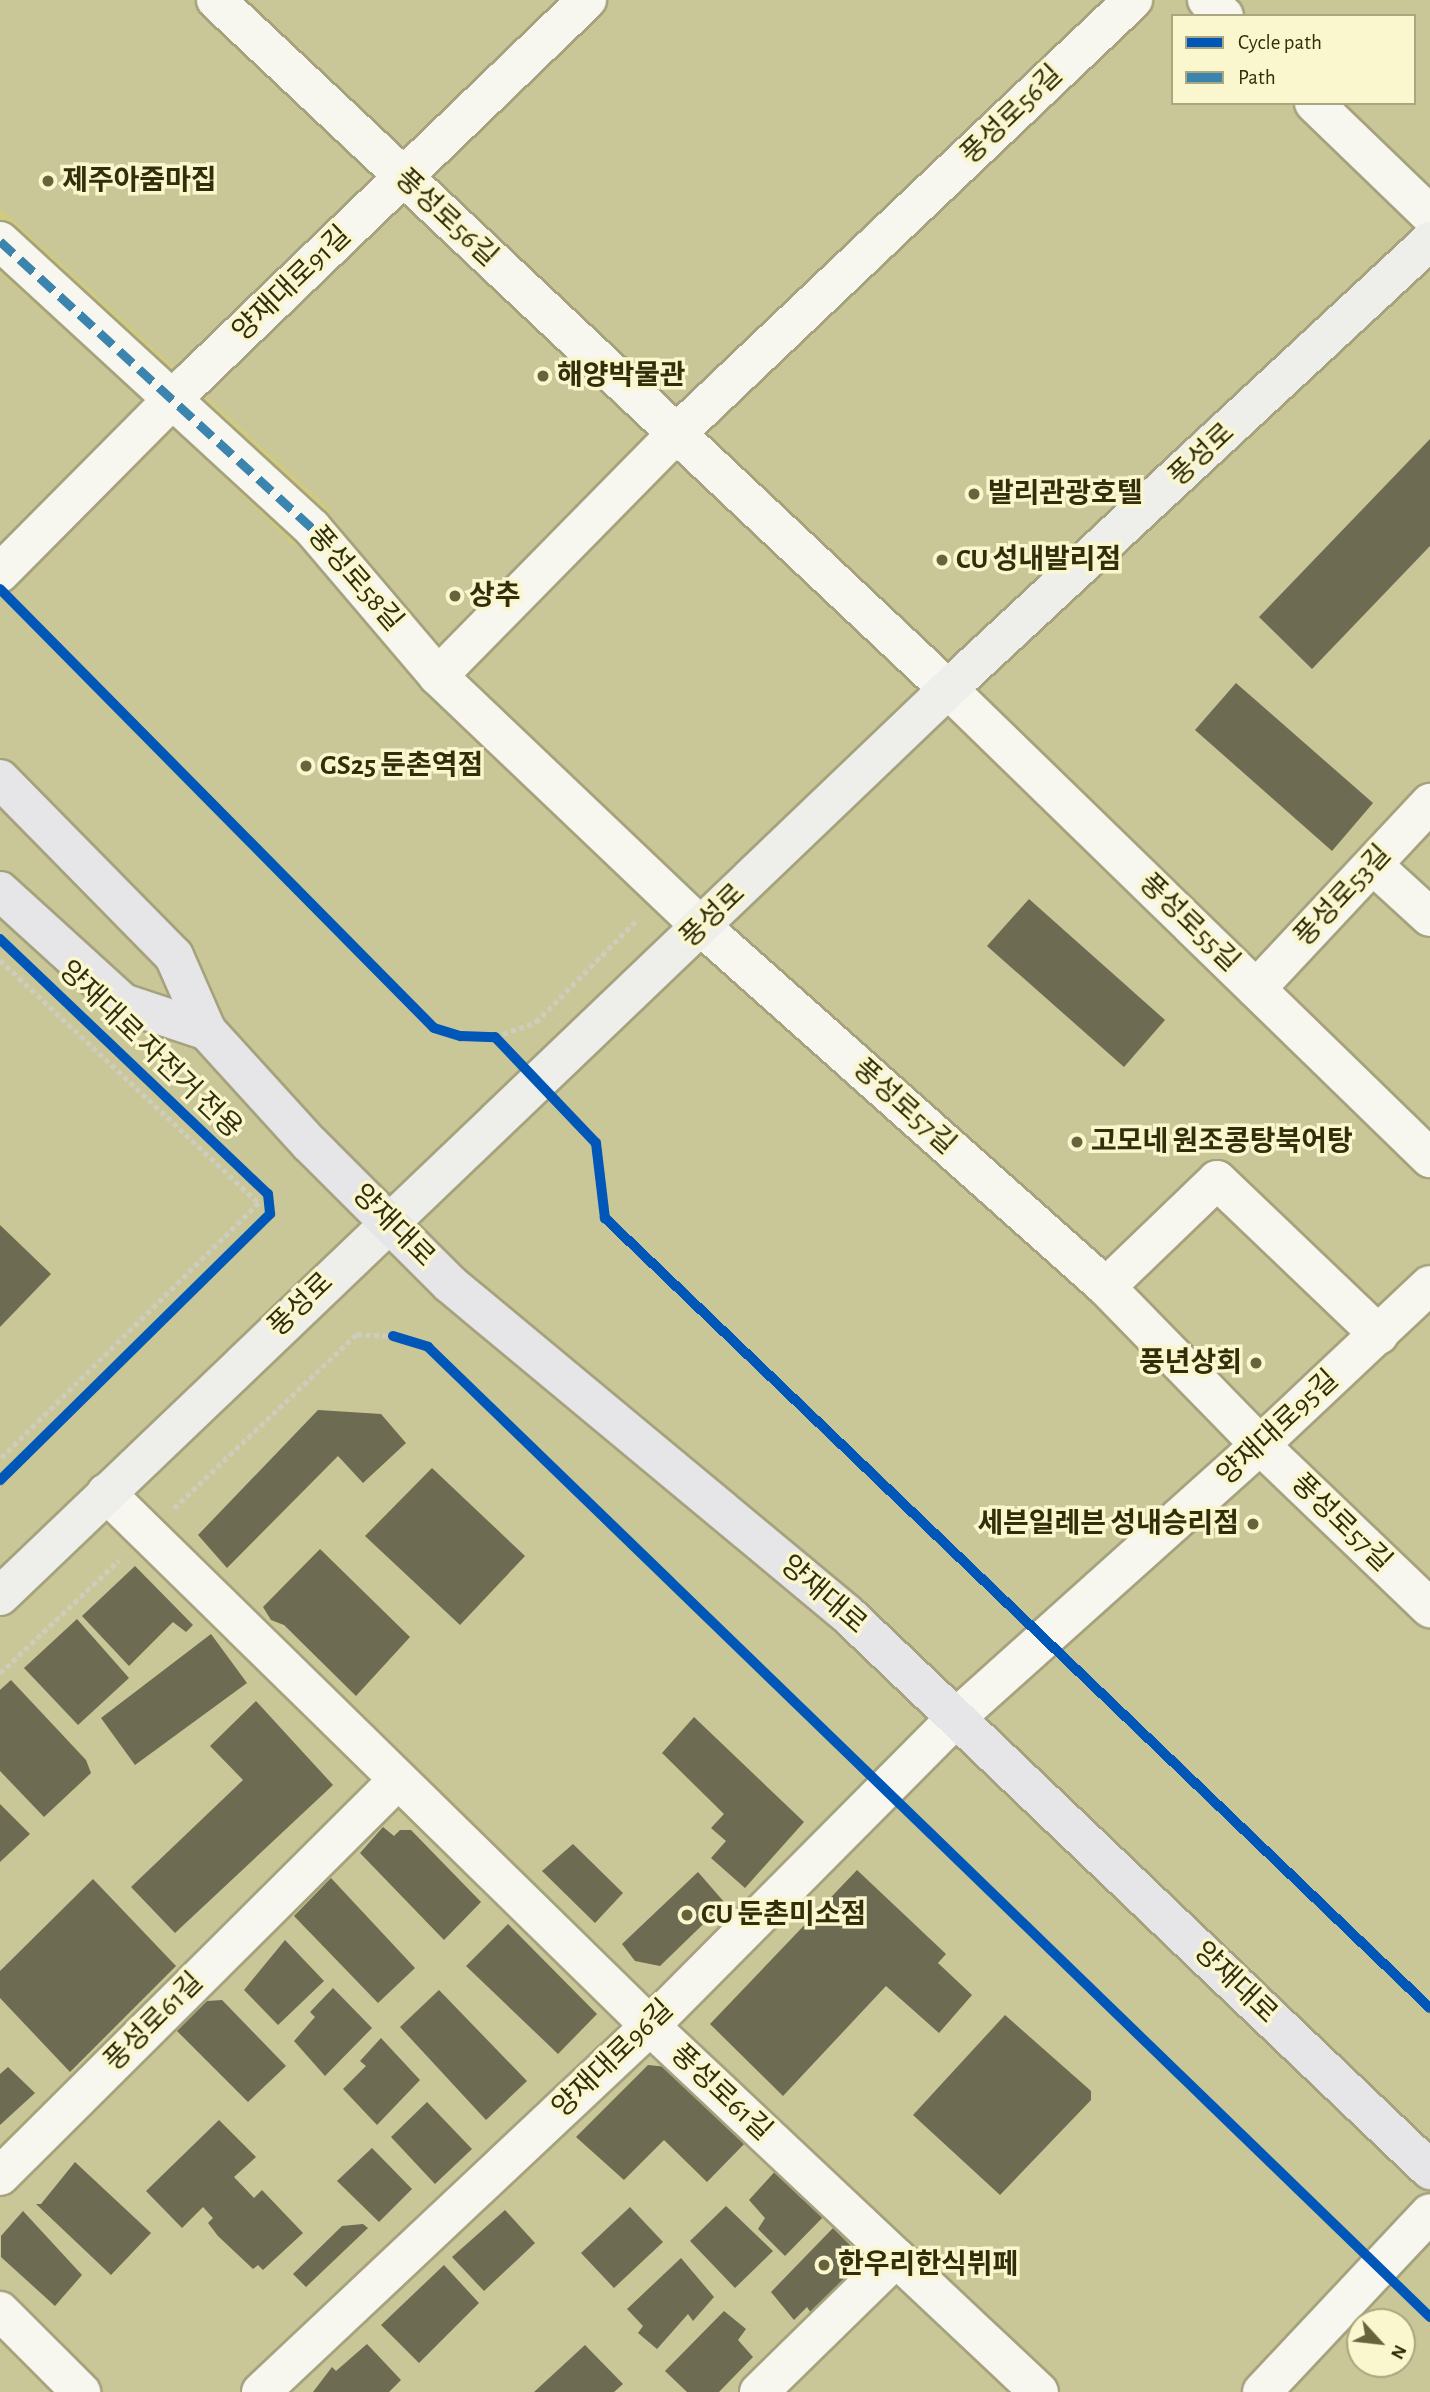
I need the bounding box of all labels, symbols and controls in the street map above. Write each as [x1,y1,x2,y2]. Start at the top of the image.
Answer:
legend [1171,14,1416,105]
text: Cycle path [1238,32,1322,53]
street label: 풍성로56길 [954,58,1070,172]
text: Path [1238,67,1276,88]
street label: 풍성로56길 [388,162,504,274]
place label: 제주아줌마집 [62,164,217,198]
marker: 제주아줌마집 [40,173,56,189]
street label: 양재대로91길 [226,219,358,349]
place label: 해양박물관 [557,359,686,393]
marker: 해양박물관 [535,368,551,384]
street label: 풍성로 [1162,416,1242,494]
place label: 발리관광호텔 [988,477,1143,511]
marker: 발리관광호텔 [966,486,982,502]
street label: 풍성로58길 [300,520,410,638]
place label: CU 성내발리점 [956,543,1121,577]
marker: CU 성내발리점 [934,552,950,568]
place label: 상추 [469,579,521,613]
marker: 상추 [447,588,463,604]
place label: GS25 둔촌역점 [320,749,483,783]
marker: GS25 둔촌역점 [298,758,314,774]
street label: 풍성로53길 [1288,838,1398,954]
street label: 풍성로55길 [1132,867,1246,979]
street label: 풍성로 [674,877,752,955]
street label: 양재대로 자전거 전용 [52,954,248,1146]
street label: 풍성로57길 [846,1052,962,1162]
place label: 고모네 원조콩탕북어탕 [1091,1125,1353,1159]
marker: 고모네 원조콩탕북어탕 [1069,1134,1085,1150]
street label: 양재대로 [345,1178,441,1274]
street label: 풍성로 [262,1266,340,1344]
place label: 풍년상회 [1139,1346,1242,1380]
marker: 풍년상회 [1248,1355,1264,1371]
street label: 양재대로95길 [1210,1363,1346,1493]
street label: 풍성로57길 [1284,1467,1398,1579]
place label: 세븐일레븐 성내승리점 [977,1507,1239,1541]
marker: 세븐일레븐 성내승리점 [1245,1516,1261,1532]
street label: 양재대로 [773,1549,873,1641]
place label: CU 둔촌미소점 [701,1898,866,1932]
marker: CU 둔촌미소점 [679,1907,695,1923]
street label: 양재대로 [1186,1935,1284,2031]
street label: 풍성로61길 [98,1966,210,2078]
street label: 양재대로96길 [546,1993,680,2125]
street label: 풍성로61길 [664,2038,778,2148]
place label: 한우리한식뷔페 [838,2248,1018,2282]
marker: 한우리한식뷔페 [816,2257,832,2273]
north arrow [1346,2308,1416,2378]
text: N [1387,2342,1410,2362]

